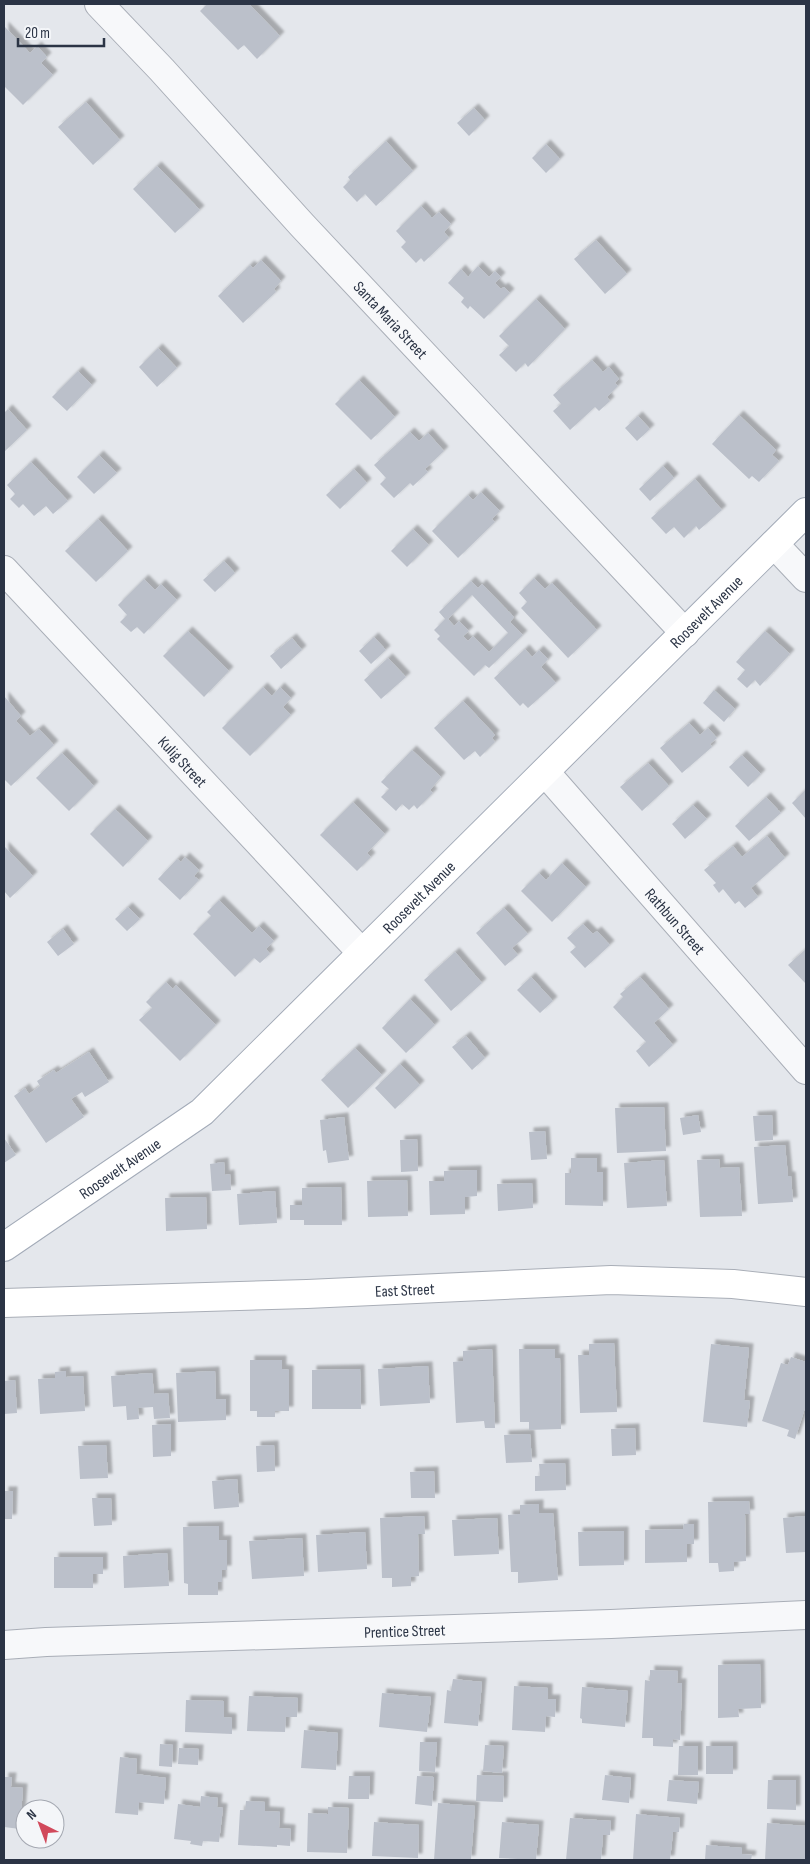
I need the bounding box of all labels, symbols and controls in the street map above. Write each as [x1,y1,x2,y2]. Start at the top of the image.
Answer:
scale bar [18,15,104,47]
text: 20 m [25,24,50,43]
street label: Santa Maria Street [349,278,431,364]
street label: Roosevelt Avenue [667,572,747,653]
street label: Kulig Street [153,733,210,792]
street label: Roosevelt Avenue [379,858,460,938]
street label: Rathbun Street [640,885,708,959]
street label: Roosevelt Avenue [76,1135,165,1204]
street label: East Street [375,1280,435,1302]
street label: Prentice Street [364,1621,446,1643]
north arrow [15,1799,65,1849]
text: N [23,1806,40,1824]

